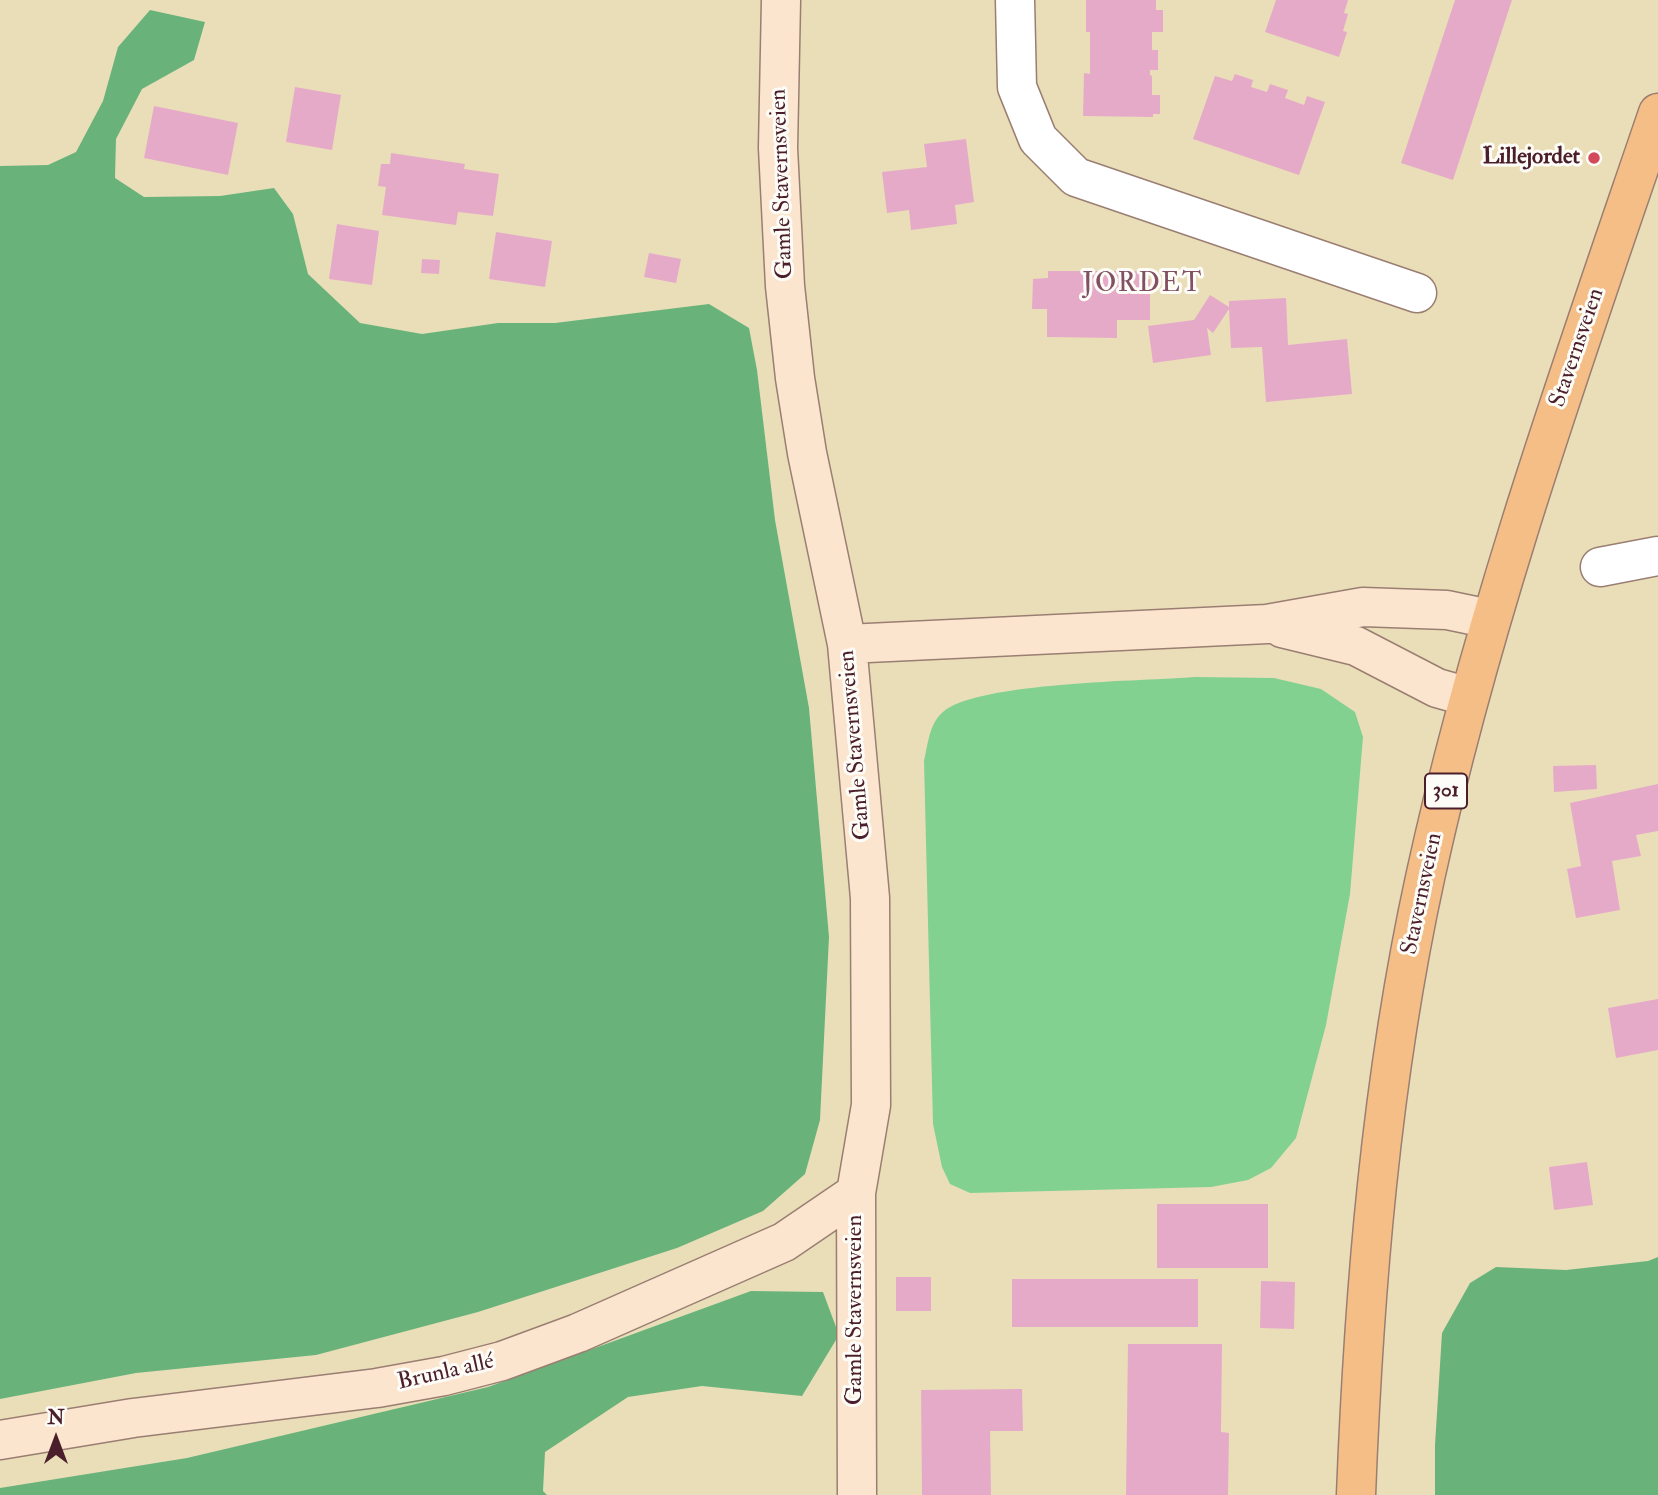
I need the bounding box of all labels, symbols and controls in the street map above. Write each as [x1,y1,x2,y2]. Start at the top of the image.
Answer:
street label: Gamle Stavernsveien [766,88,800,280]
place label: Lillejordet [1483,144,1580,172]
marker: Lillejordet [1586,150,1602,166]
district label: JORDET [1083,269,1203,301]
street label: Stavernsveien [1545,285,1611,411]
street label: Gamle Stavernsveien [834,649,878,841]
road number: 301 [1425,774,1467,808]
street label: Stavernsveien [1397,831,1449,957]
street label: Gamle Stavernsveien [842,1215,870,1405]
street label: Brunla allé [395,1349,497,1397]
north arrow [21,1404,91,1474]
text: N [47,1406,65,1430]

